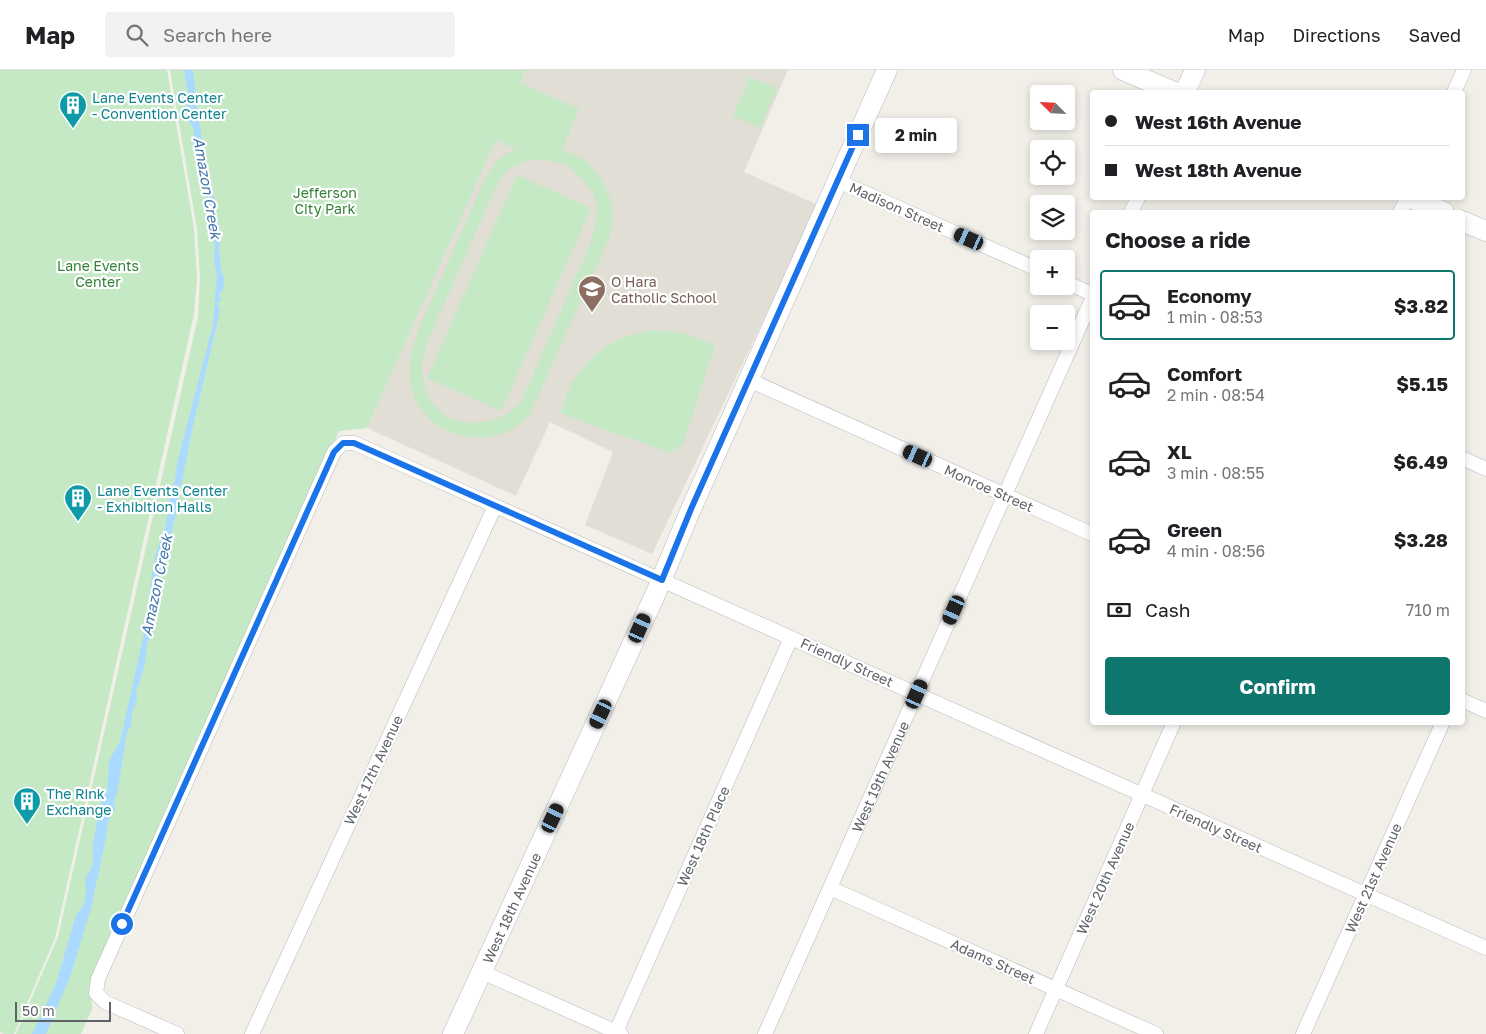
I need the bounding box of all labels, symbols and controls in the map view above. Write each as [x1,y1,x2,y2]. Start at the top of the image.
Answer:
search box [105,12,455,57]
text: Map [25,20,75,49]
icon: search [123,21,151,49]
text: Search here [163,23,272,46]
text: Map [1228,24,1264,46]
text: Directions [1292,24,1380,46]
text: Saved [1408,24,1461,46]
north arrow [1030,85,1075,130]
map controls [1030,85,1075,350]
place label: Lane Events Center - Convention Center [92,89,227,122]
building icon: Lane Events Center - Convention Center [58,90,88,129]
text: West 16th Avenue [1135,110,1302,133]
callout: 2 min [876,118,958,152]
route end [847,124,869,146]
text: 2 min [895,125,937,145]
water label: Amazon Creek [190,136,226,242]
button: locate [1030,140,1075,185]
text: West 18th Avenue [1135,158,1302,181]
street label: Madison Street [847,179,947,235]
park label: Jefferson City Park [293,184,357,217]
button: layers [1030,195,1075,240]
car [952,226,985,252]
text: Choose a ride [1105,226,1251,253]
button: + [1030,250,1075,295]
park label: Lane Events Center [57,257,139,290]
place label: O Hara Catholic School [611,273,717,306]
school or university icon: O Hara Catholic School [577,274,607,313]
icon: car [1107,283,1152,328]
text: Economy [1167,284,1252,307]
text: $3.82 [1394,294,1448,317]
button: − [1030,305,1075,350]
text: 1 min · 08:53 [1167,307,1263,327]
icon: car [1107,361,1152,406]
text: Comfort [1167,362,1242,385]
text: $5.15 [1396,372,1448,395]
text: 2 min · 08:54 [1167,385,1265,405]
icon: car [1107,439,1152,484]
text: XL [1167,440,1192,463]
car [901,443,934,469]
text: $6.49 [1393,450,1448,473]
street label: Monroe Street [942,461,1036,515]
text: 3 min · 08:55 [1167,463,1265,483]
place label: Lane Events Center - Exhibition Halls [97,482,228,515]
building icon: Lane Events Center - Exhibition Halls [63,483,93,522]
icon: car [1107,517,1152,562]
text: Green [1167,518,1222,541]
text: $3.28 [1394,528,1448,551]
water label: Amazon Creek [136,531,176,637]
text: 4 min · 08:56 [1167,541,1265,561]
car [941,593,966,627]
icon: cash [1105,596,1133,624]
text: Cash [1145,598,1190,621]
text: 710 m [1406,600,1450,620]
car [627,611,652,645]
street label: Friendly Street [798,634,896,690]
button: Confirm [1105,657,1450,715]
car [904,677,929,711]
car [587,697,614,731]
street label: West 17th Avenue [340,713,406,827]
street label: West 19th Avenue [847,718,912,835]
street label: West 18th Place [673,783,733,889]
place label: The Rink Exchange [46,785,111,818]
building icon: The Rink Exchange [12,786,42,825]
street label: Friendly Street [1167,800,1265,856]
car [539,801,566,835]
street label: West 20th Avenue [1073,819,1137,937]
street label: West 21st Avenue [1341,820,1405,936]
street label: West 18th Avenue [478,850,544,966]
route start [111,913,133,935]
street label: Adams Street [948,935,1038,987]
scale bar [15,999,111,1022]
text: 50 m [22,1002,55,1019]

